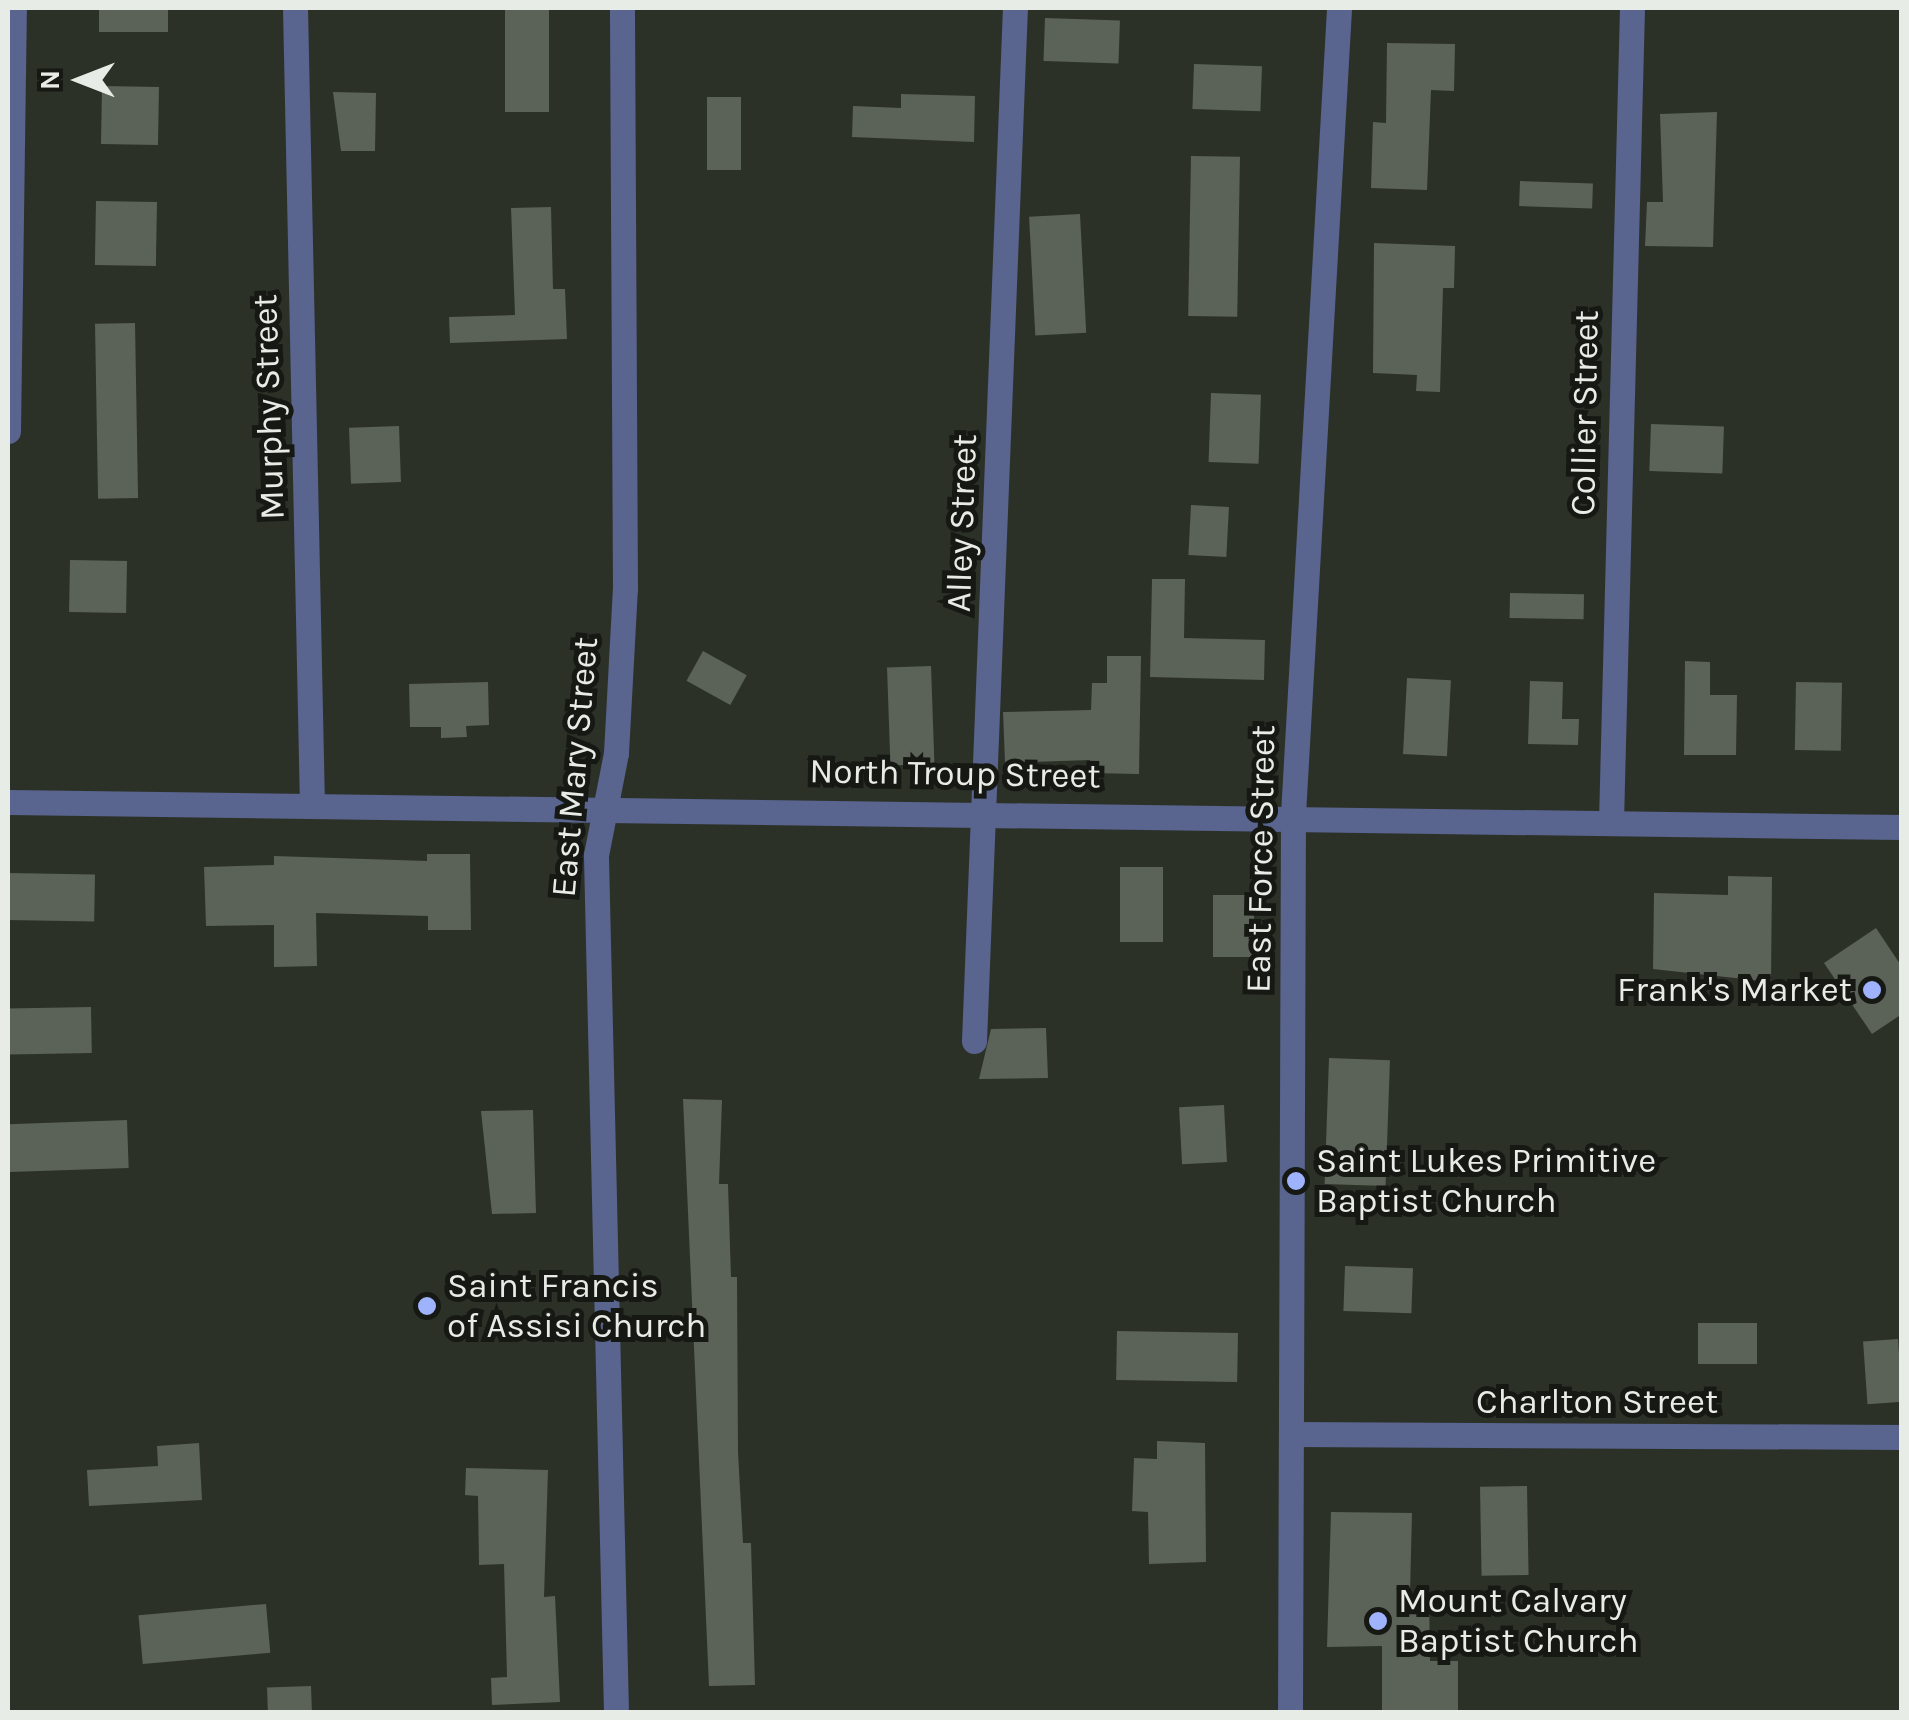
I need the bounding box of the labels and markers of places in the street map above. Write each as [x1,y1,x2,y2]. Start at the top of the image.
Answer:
place label: Frank's Market [1617,969,1852,1011]
marker: Frank's Market [1861,979,1883,1001]
place label: Saint Lukes Primitive Baptist Church [1316,1140,1656,1222]
marker: Saint Lukes Primitive Baptist Church [1285,1170,1307,1192]
place label: Saint Francis of Assisi Church [447,1265,706,1347]
marker: Saint Francis of Assisi Church [416,1295,438,1317]
place label: Mount Calvary Baptist Church [1398,1580,1639,1662]
marker: Mount Calvary Baptist Church [1367,1610,1389,1632]

